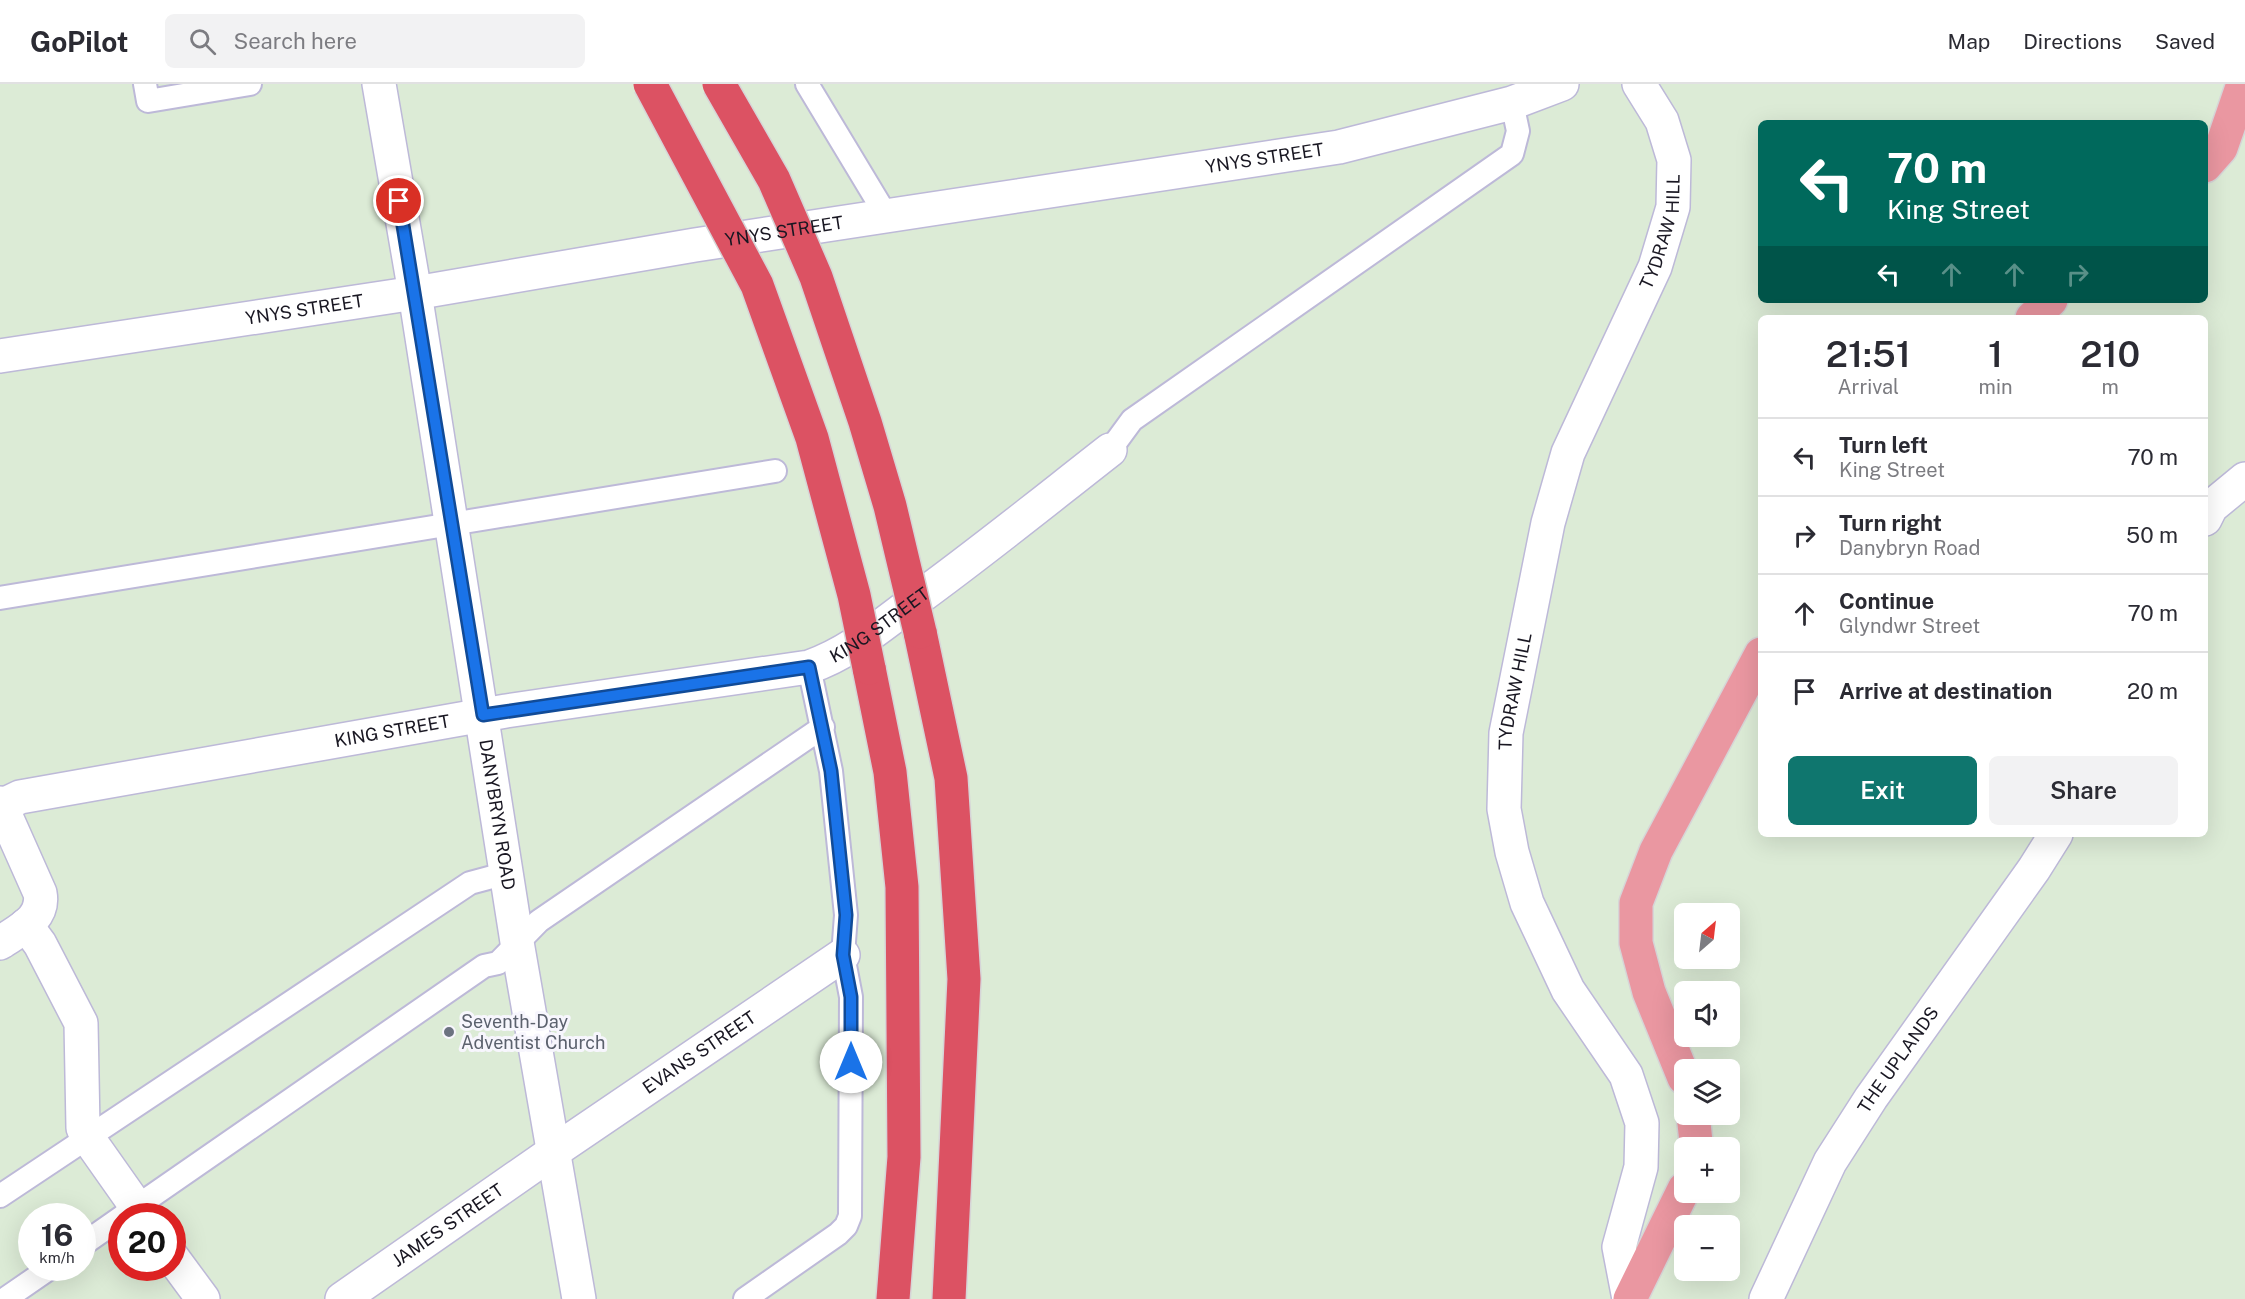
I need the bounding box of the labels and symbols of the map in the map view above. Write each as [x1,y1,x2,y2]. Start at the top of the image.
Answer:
street label: YNYS STREET [1204,138,1325,177]
street label: TYDRAW HILL [1635,174,1684,292]
pin [373,175,424,226]
street label: YNYS STREET [724,212,845,250]
street label: YNYS STREET [244,290,365,329]
street label: KING STREET [826,583,933,667]
street label: TYDRAW HILL [1495,631,1536,750]
street label: KING STREET [333,710,452,751]
street label: DANYBRYN ROAD [475,738,520,891]
north arrow [1674,903,1740,969]
street label: THE UPLANDS [1853,1002,1943,1117]
street label: EVANS STREET [638,1006,760,1098]
place label: Seventh-Day Adventist Church [461,1011,605,1053]
marker: Seventh-Day Adventist Church [442,1025,456,1039]
position arrow [819,1030,883,1094]
street label: JAMES STREET [388,1179,508,1271]
speed limit sign: 20 [108,1203,186,1281]

